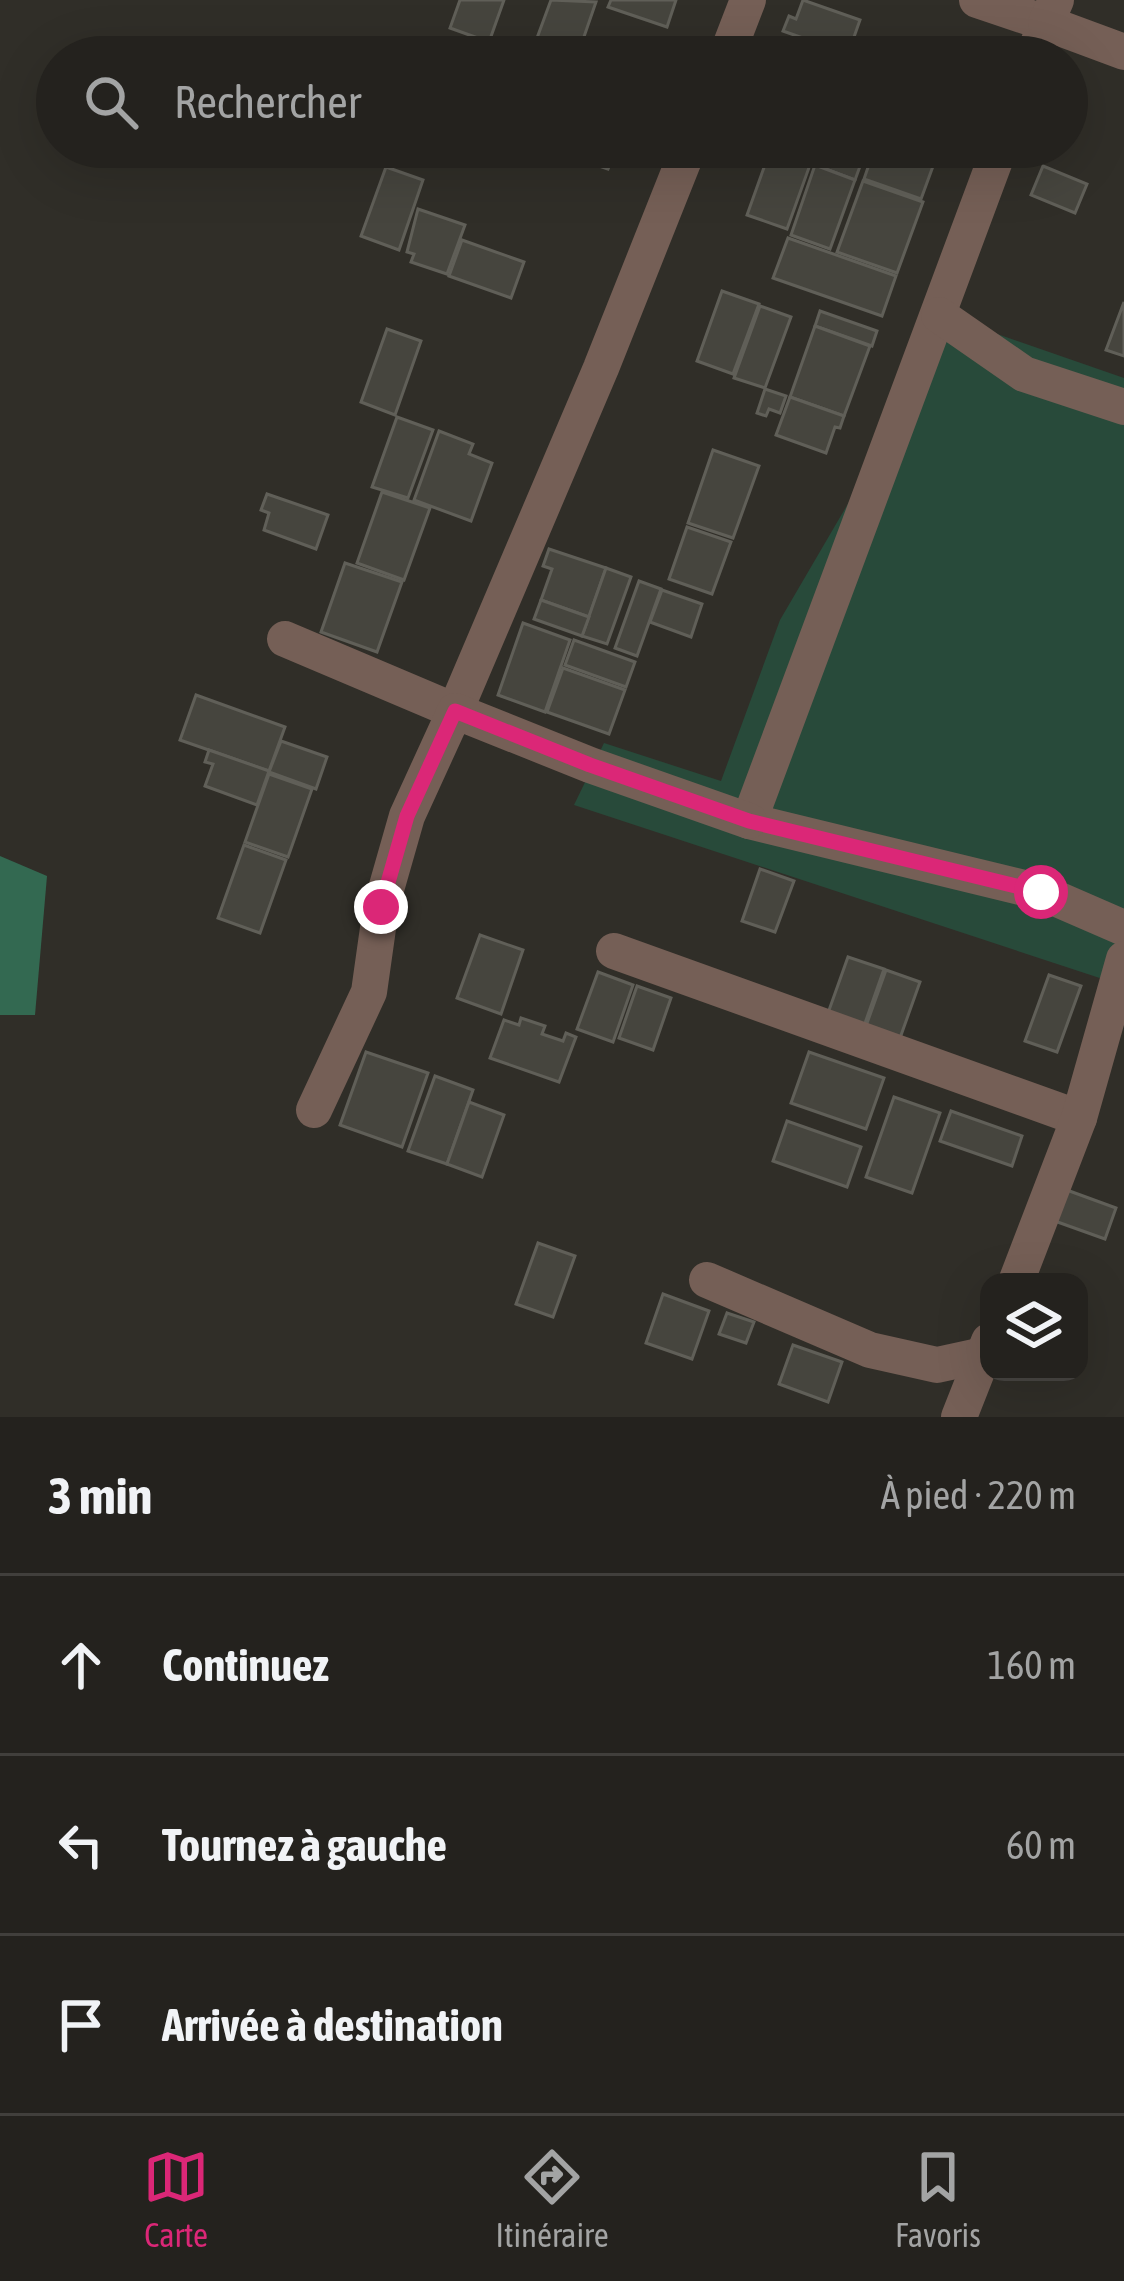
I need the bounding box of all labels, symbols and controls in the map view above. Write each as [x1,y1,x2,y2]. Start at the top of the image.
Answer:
search box [36,36,1088,168]
icon: search [78,69,144,135]
text: Rechercher [174,76,361,128]
route start [1014,865,1068,919]
route end [354,880,408,934]
map controls [980,1273,1088,1381]
button: layers [980,1273,1088,1381]
text: 3 min [48,1466,152,1525]
text: À pied · 220 m [881,1473,1076,1517]
icon: ahead [48,1632,114,1698]
text: Continuez [162,1639,329,1691]
text: 160 m [988,1643,1076,1687]
icon: left [48,1812,114,1878]
text: Tournez à gauche [162,1819,447,1871]
text: 60 m [1006,1823,1076,1867]
icon: arrive [48,1992,114,2058]
text: Arrivée à destination [162,1999,503,2051]
tab: Carte [143,2144,209,2254]
tab: Itinéraire [496,2144,609,2254]
tab: Favoris [895,2144,981,2254]

